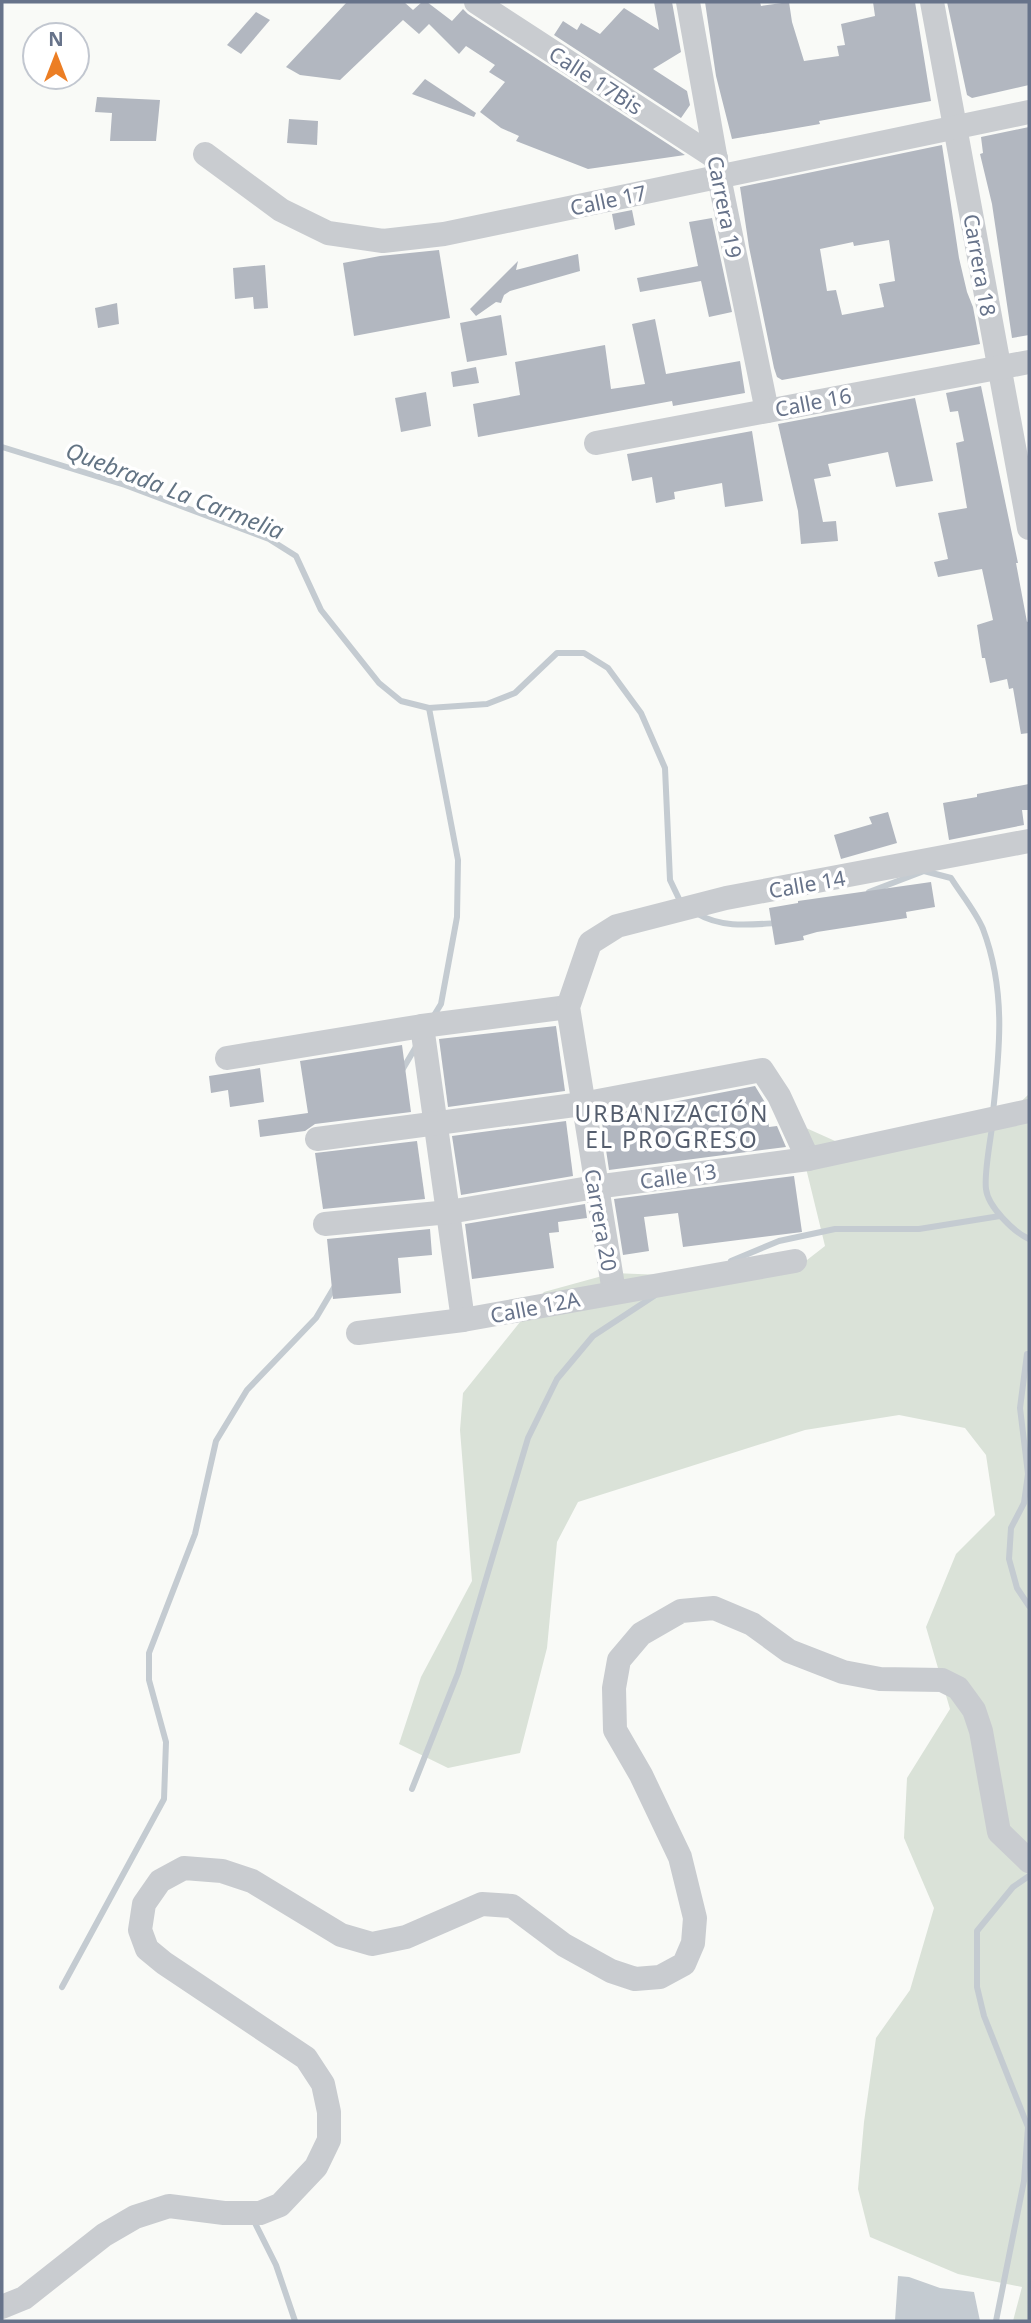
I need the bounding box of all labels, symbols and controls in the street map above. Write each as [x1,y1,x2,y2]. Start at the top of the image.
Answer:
north arrow [21,21,91,91]
text: N [48,26,64,52]
street label: Calle 17Bis [544,39,648,121]
street label: Carrera 19 [701,154,749,260]
street label: Calle 17 [567,178,649,222]
street label: Carrera 18 [957,212,1003,318]
street label: Calle 16 [772,381,854,423]
water label: Quebrada La Carmelia [61,434,289,546]
street label: Calle 14 [767,864,847,904]
district label: URBANIZACIÓN EL PROGRESO [574,1097,770,1155]
street label: Calle 13 [638,1157,718,1195]
street label: Carrera 20 [578,1167,624,1273]
street label: Calle 12A [488,1284,583,1329]

